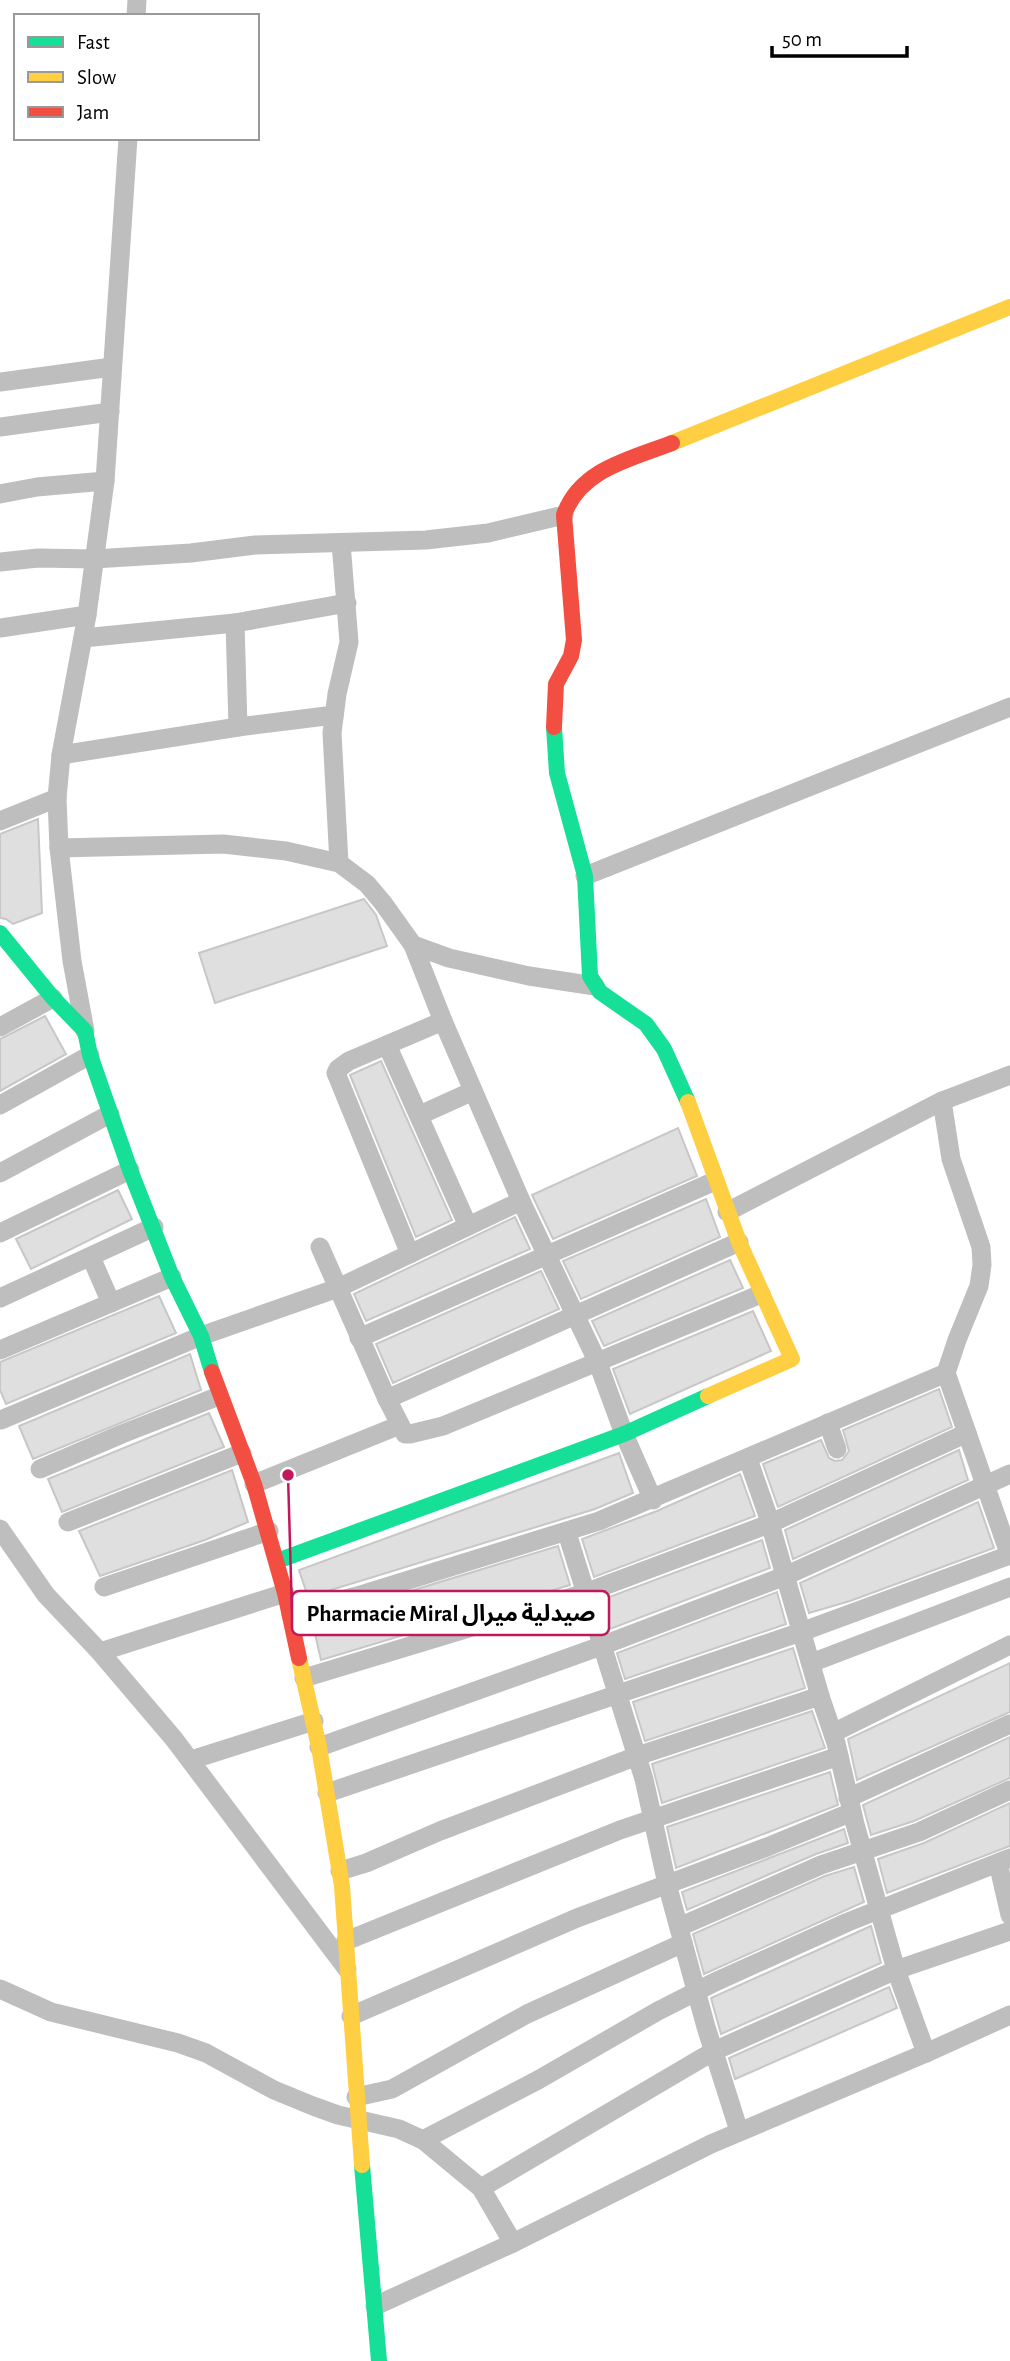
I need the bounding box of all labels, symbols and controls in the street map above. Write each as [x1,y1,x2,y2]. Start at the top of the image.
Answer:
legend [14,14,259,140]
scale bar [772,14,907,58]
text: 50 m [782,29,822,50]
text: Fast [77,32,110,53]
text: Slow [77,67,116,88]
text: Jam [77,102,109,123]
callout: Pharmacie Miral صيدلية ميرال [292,1591,609,1635]
text: Pharmacie Miral صيدلية ميرال [307,1602,595,1627]

